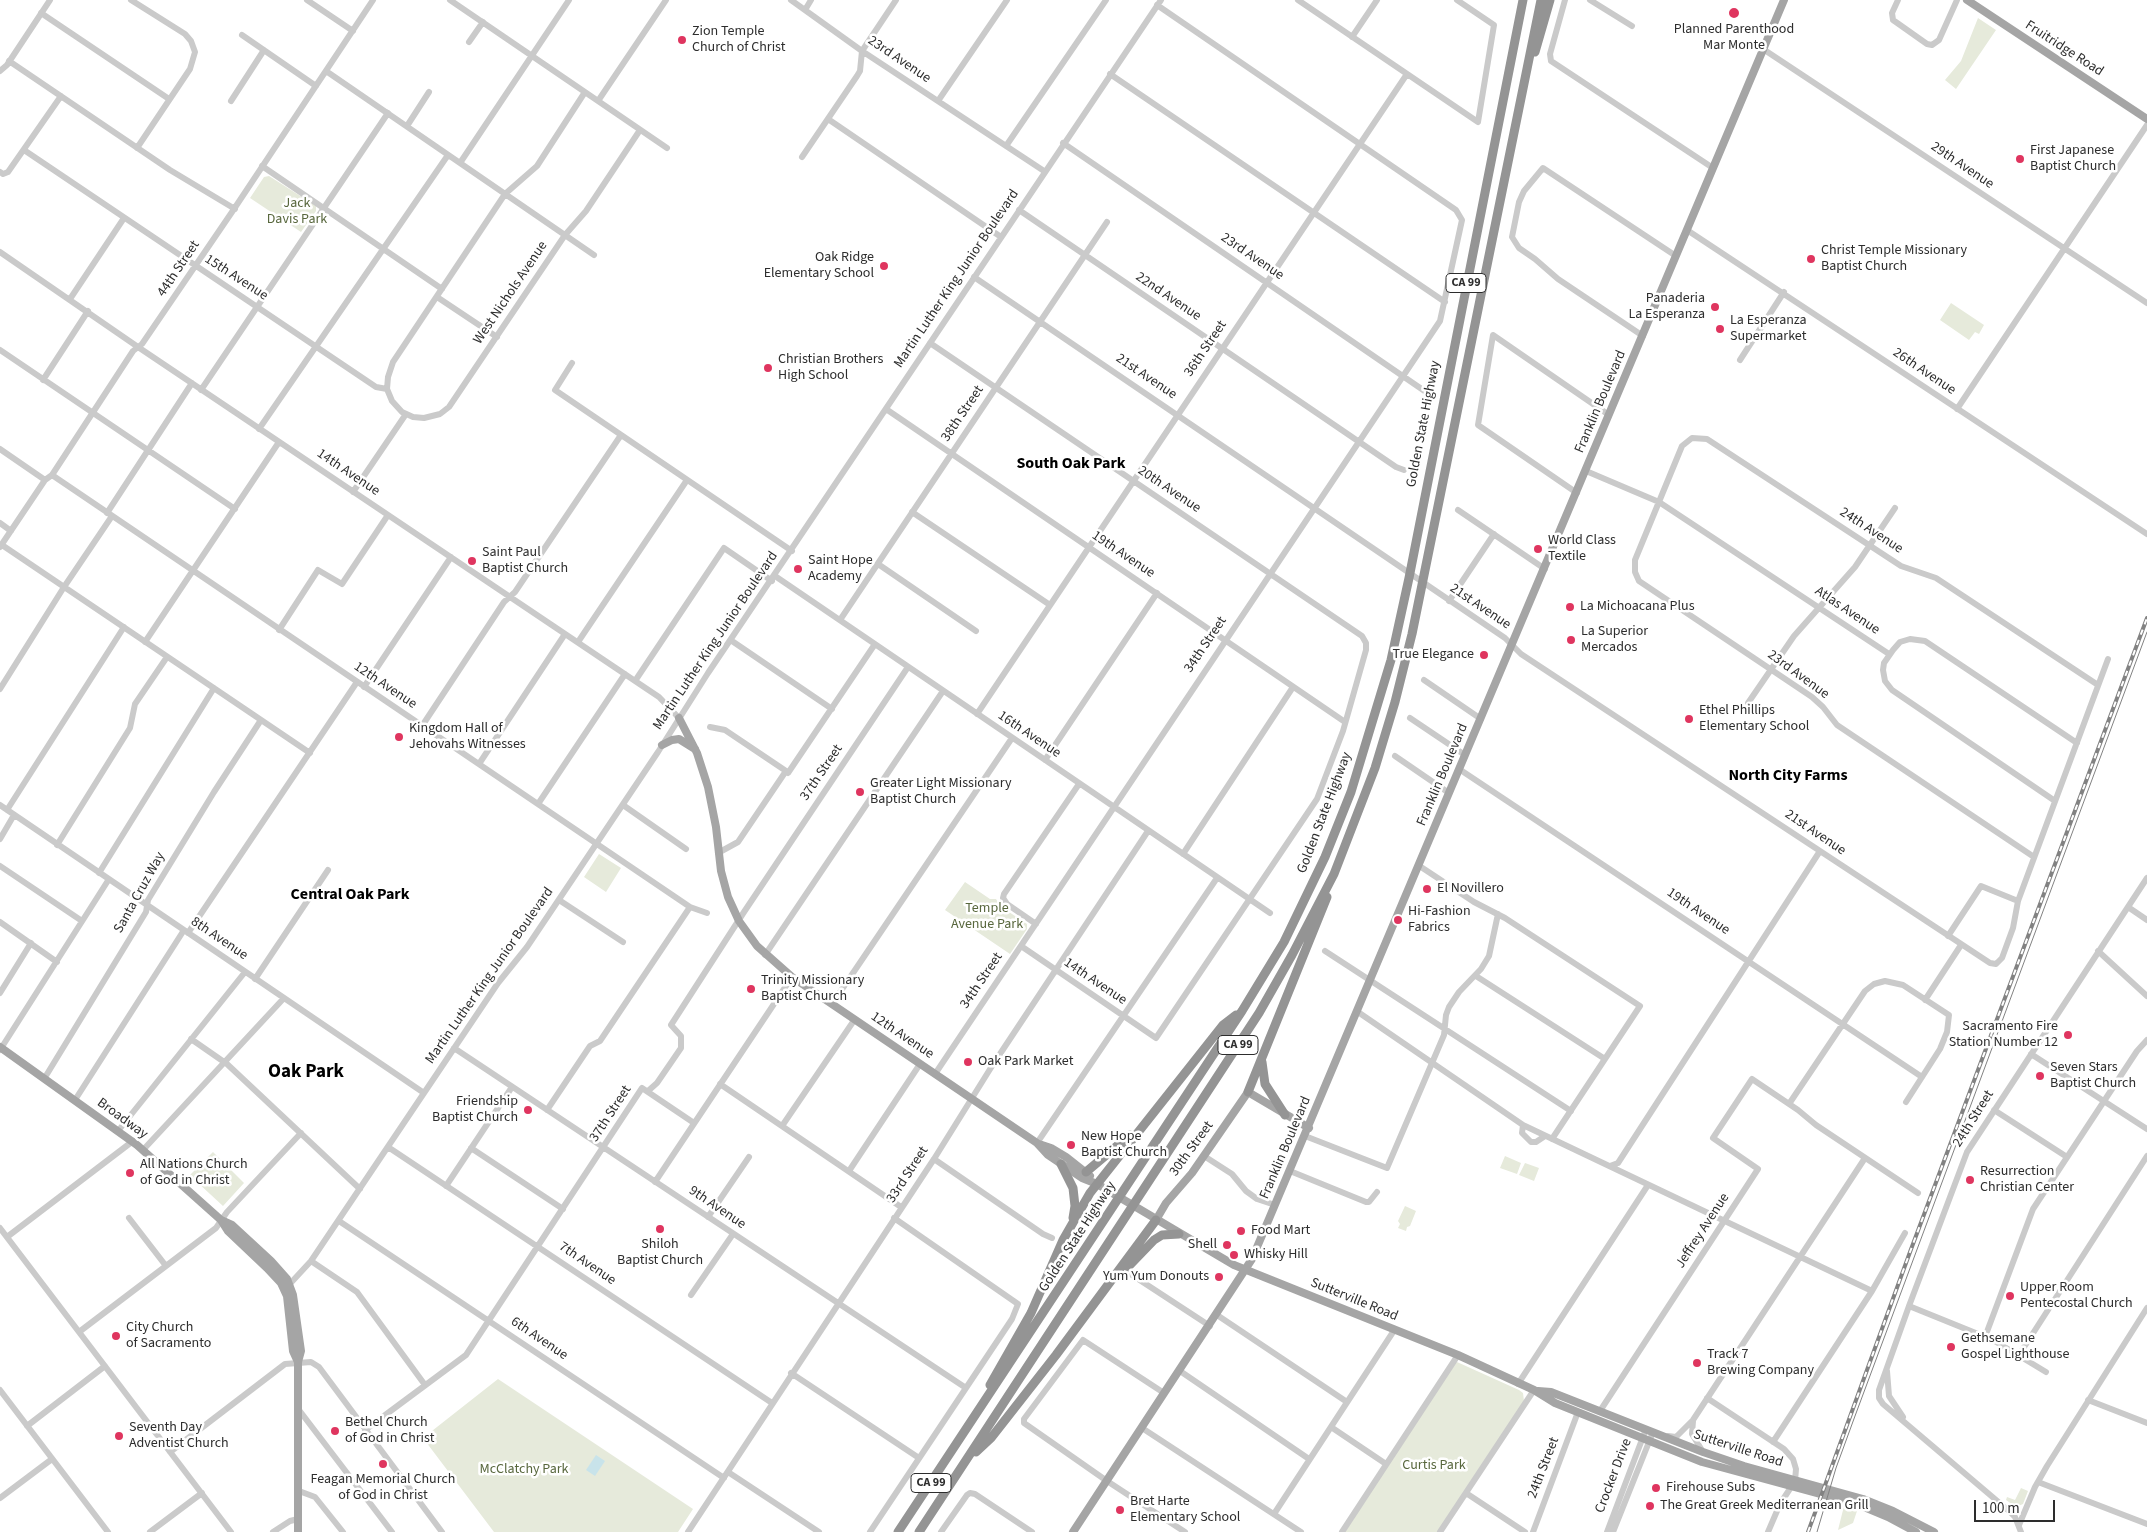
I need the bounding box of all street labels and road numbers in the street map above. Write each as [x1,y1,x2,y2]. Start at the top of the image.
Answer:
street label: Fruitridge Road [2022,17,2106,81]
street label: 23rd Avenue [864,33,934,87]
street label: 29th Avenue [1927,139,1997,193]
street label: Martin Luther King Junior Boulevard [891,187,1023,371]
street label: 23rd Avenue [1217,230,1287,284]
street label: 44th Street [154,238,204,300]
street label: West Nichols Avenue [470,238,552,348]
street label: 15th Avenue [201,251,271,305]
street label: 22nd Avenue [1132,269,1204,325]
road number: CA 99 [1446,274,1486,292]
street label: 36th Street [1181,318,1231,380]
street label: 26th Avenue [1889,345,1959,399]
street label: Franklin Boulevard [1572,348,1630,456]
street label: 21st Avenue [1112,350,1180,404]
street label: Golden State Highway [1403,359,1445,489]
street label: 38th Street [938,383,988,445]
street label: 14th Avenue [313,446,383,500]
street label: 20th Avenue [1134,463,1204,517]
street label: 24th Avenue [1836,504,1906,558]
street label: 19th Avenue [1088,528,1158,582]
street label: Martin Luther King Junior Boulevard [650,549,782,733]
street label: 21st Avenue [1446,580,1514,634]
street label: Atlas Avenue [1811,583,1883,639]
street label: 34th Street [1181,614,1231,676]
street label: 23rd Avenue [1764,647,1832,703]
street label: 12th Avenue [350,659,420,713]
street label: 16th Avenue [994,708,1064,762]
street label: Franklin Boulevard [1414,721,1472,829]
street label: 37th Street [797,742,847,804]
street label: Golden State Highway [1294,750,1356,876]
street label: 21st Avenue [1781,806,1849,860]
street label: Santa Cruz Way [111,850,169,936]
street label: Martin Luther King Junior Boulevard [422,885,558,1067]
street label: 19th Avenue [1663,885,1733,939]
street label: 8th Avenue [187,914,251,964]
street label: 34th Street [957,950,1007,1012]
street label: 14th Avenue [1060,955,1130,1009]
street label: 12th Avenue [867,1009,937,1063]
road number: CA 99 [1218,1036,1258,1054]
street label: 37th Street [586,1083,636,1145]
street label: 24th Street [1950,1087,1998,1151]
street label: Franklin Boulevard [1257,1094,1315,1202]
street label: Broadway [93,1095,151,1143]
street label: 30th Street [1166,1118,1218,1180]
street label: 33rd Street [883,1143,933,1207]
street label: Golden State Highway [1036,1179,1120,1295]
street label: 9th Avenue [685,1183,749,1233]
street label: Jeffrey Avenue [1673,1190,1733,1272]
street label: 7th Avenue [555,1239,619,1289]
street label: Sutterville Road [1308,1275,1400,1325]
street label: 6th Avenue [507,1314,571,1364]
street label: Sutterville Road [1691,1427,1785,1471]
street label: 24th Street [1525,1435,1563,1501]
street label: Crocker Drive [1592,1436,1636,1516]
road number: CA 99 [911,1474,951,1492]

